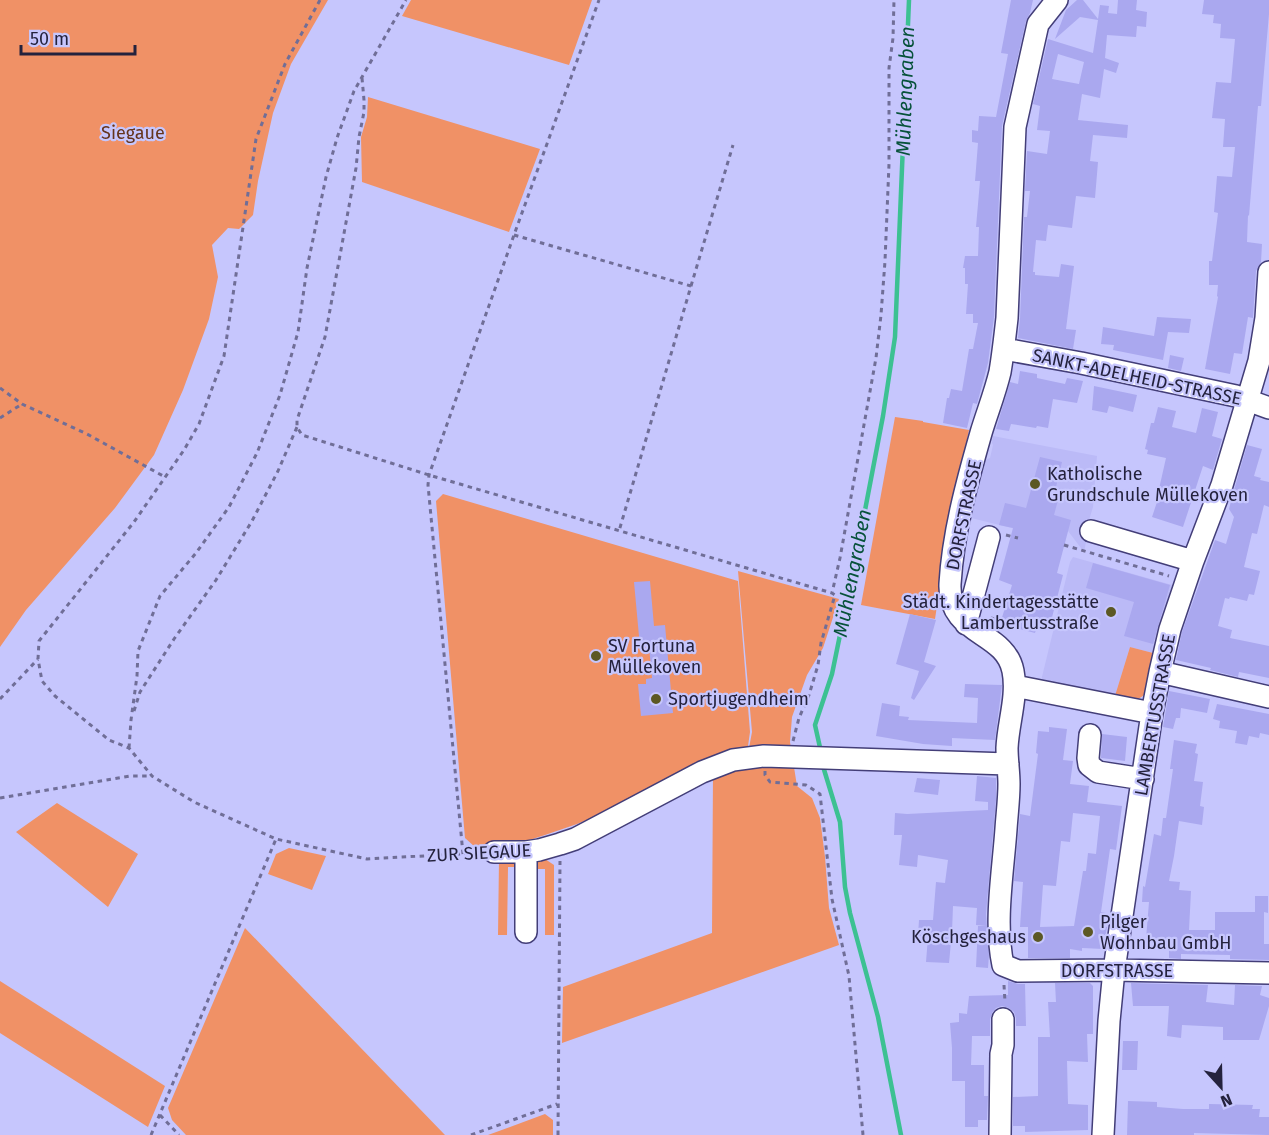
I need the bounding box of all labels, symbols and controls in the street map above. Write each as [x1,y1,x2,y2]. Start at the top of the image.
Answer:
scale bar [21,18,135,56]
water label: Mühlengraben [891,26,919,156]
text: 50 m [30,28,69,50]
park label: Siegaue [101,122,165,144]
street label: SANKT-ADELHEID-STRASSE [1030,344,1244,410]
street label: DORFSTRASSE [942,458,986,572]
place label: Katholische Grundschule Müllekoven [1047,463,1248,506]
marker: Katholische Grundschule Müllekoven [1028,477,1042,491]
water label: Mühlengraben [828,507,876,639]
place label: Städt. Kindertagesstätte Lambertusstraße [903,591,1099,634]
marker: Städt. Kindertagesstätte Lambertusstraße [1104,605,1118,619]
street label: LAMBERTUSSTRASSE [1130,632,1180,798]
place label: SV Fortuna Müllekoven [608,635,701,678]
marker: SV Fortuna Müllekoven [589,649,603,663]
place label: Sportjugendheim [668,688,809,710]
marker: Sportjugendheim [649,692,663,706]
street label: ZUR SIEGAUE [426,839,532,867]
place label: Pilger Wohnbau GmbH [1100,911,1232,954]
marker: Pilger Wohnbau GmbH [1081,925,1095,939]
place label: Köschgeshaus [911,926,1026,948]
marker: Köschgeshaus [1031,930,1045,944]
street label: DORFSTRASSE [1061,960,1173,982]
north arrow [1191,1057,1251,1117]
text: N [1218,1090,1235,1111]

